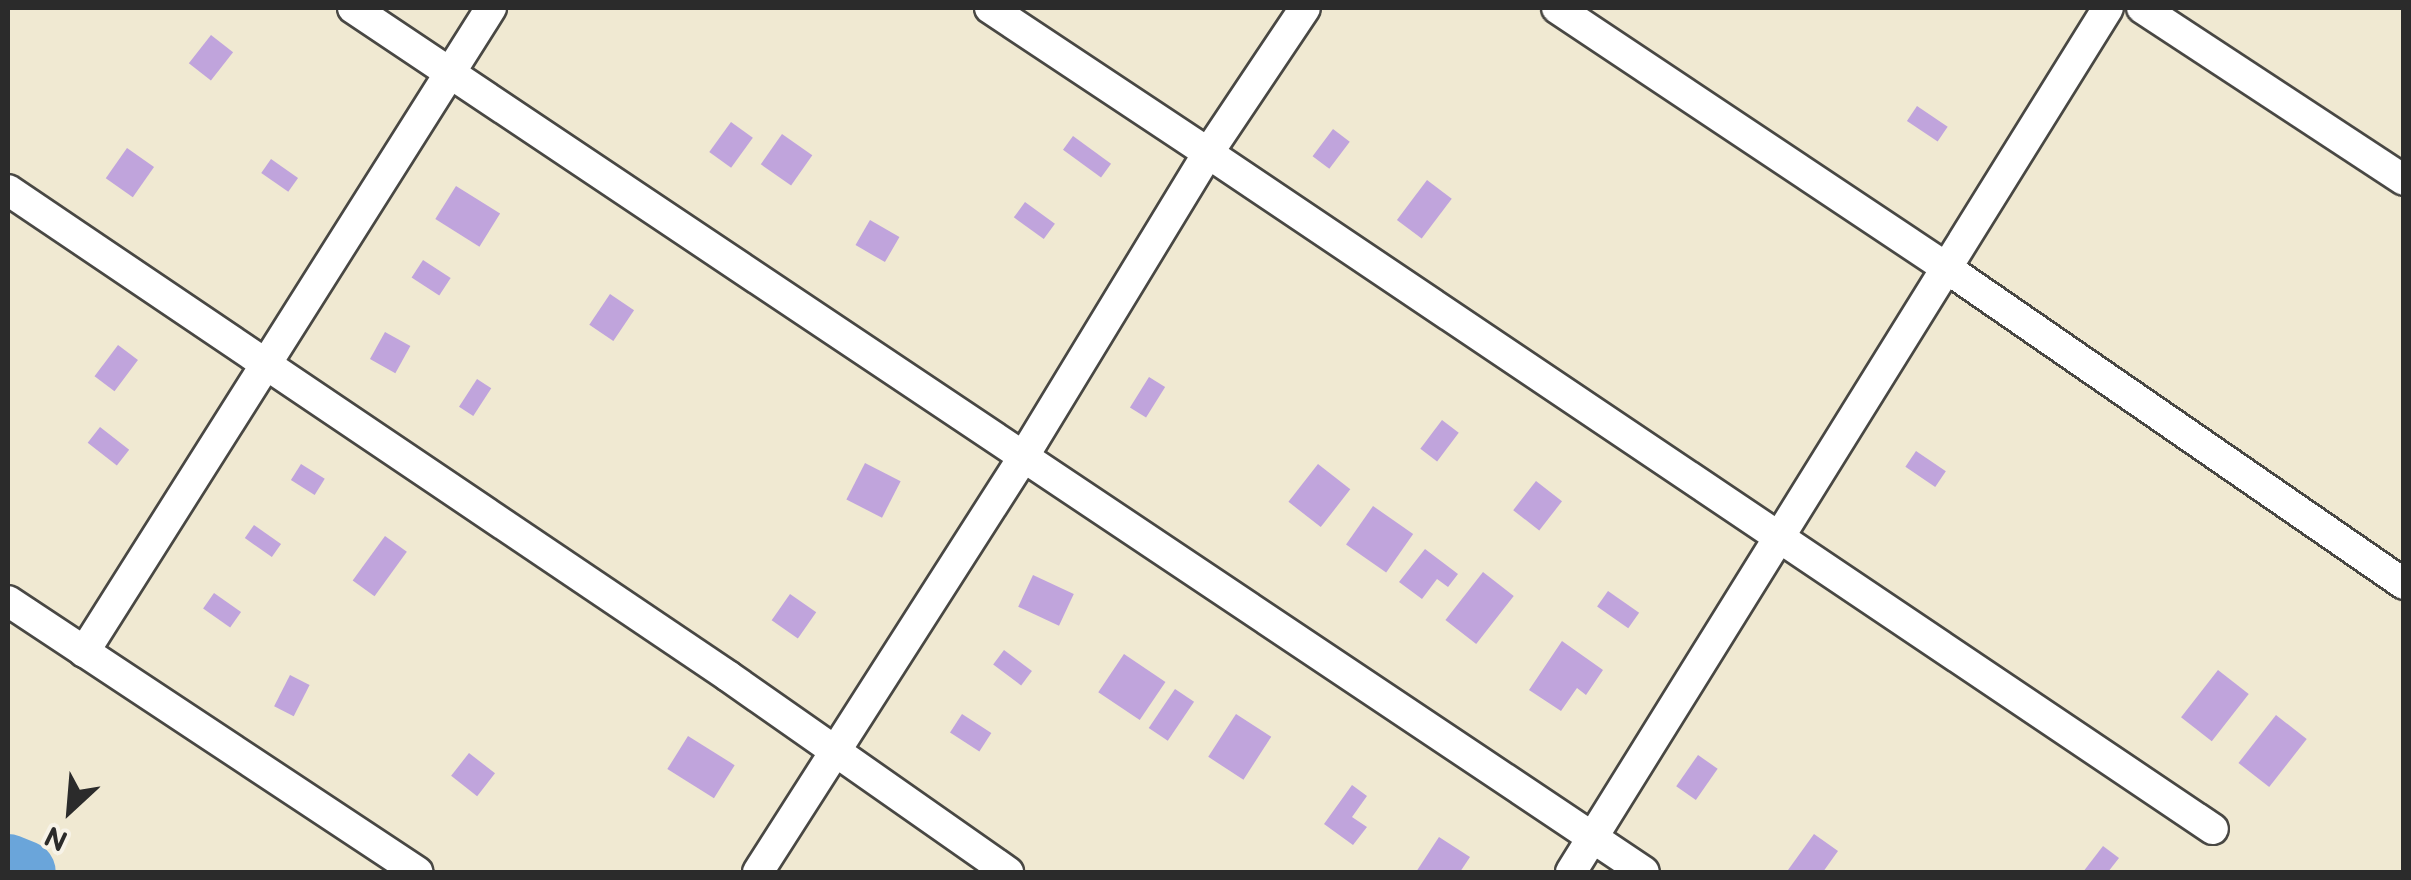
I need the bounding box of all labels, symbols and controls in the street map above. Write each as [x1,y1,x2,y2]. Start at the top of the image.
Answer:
north arrow [20,760,120,860]
text: N [40,818,73,857]

